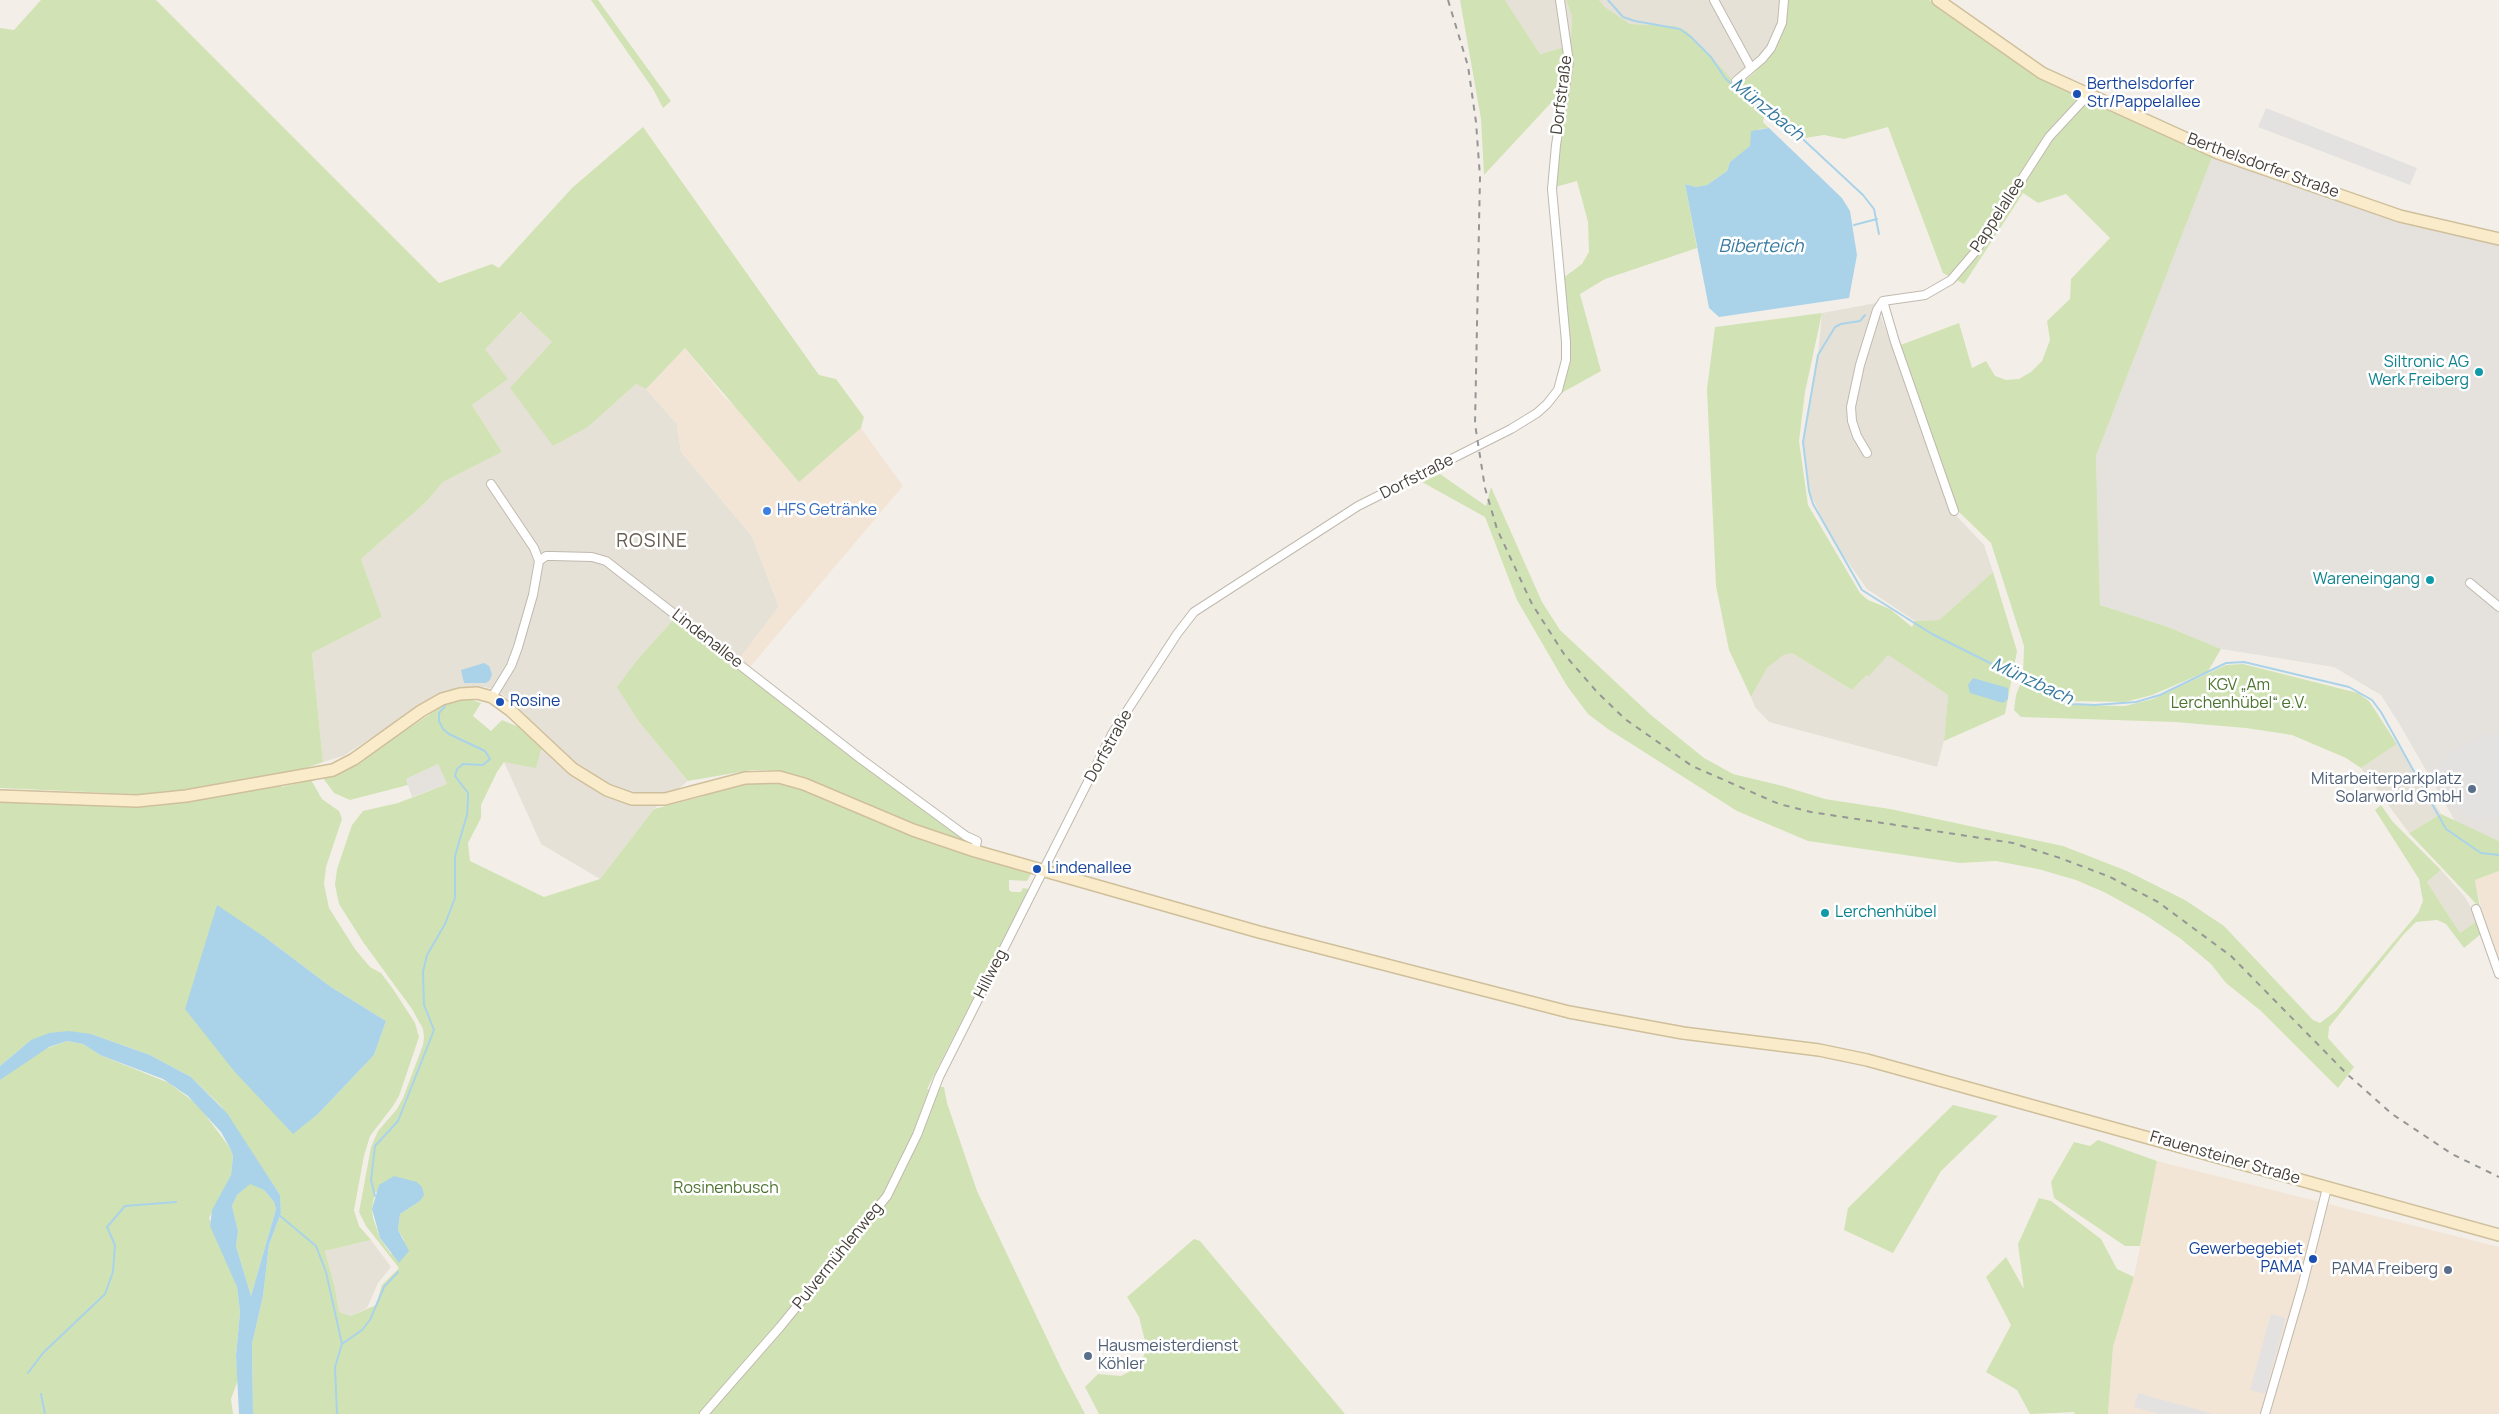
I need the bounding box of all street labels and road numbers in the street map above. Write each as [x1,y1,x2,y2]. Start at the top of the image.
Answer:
street label: Dorfstraße [1548,54,1576,136]
street label: Berthelsdorfer Straße [2184,130,2342,202]
street label: Pappelallee [1967,174,2029,256]
street label: Dorfstraße [1377,450,1457,504]
street label: Lindenallee [668,605,746,673]
street label: Dorfstraße [1081,706,1137,786]
street label: Hillweg [970,946,1012,1002]
street label: Frauensteiner Straße [2148,1127,2302,1189]
street label: Pulvermühlenweg [789,1199,887,1313]

